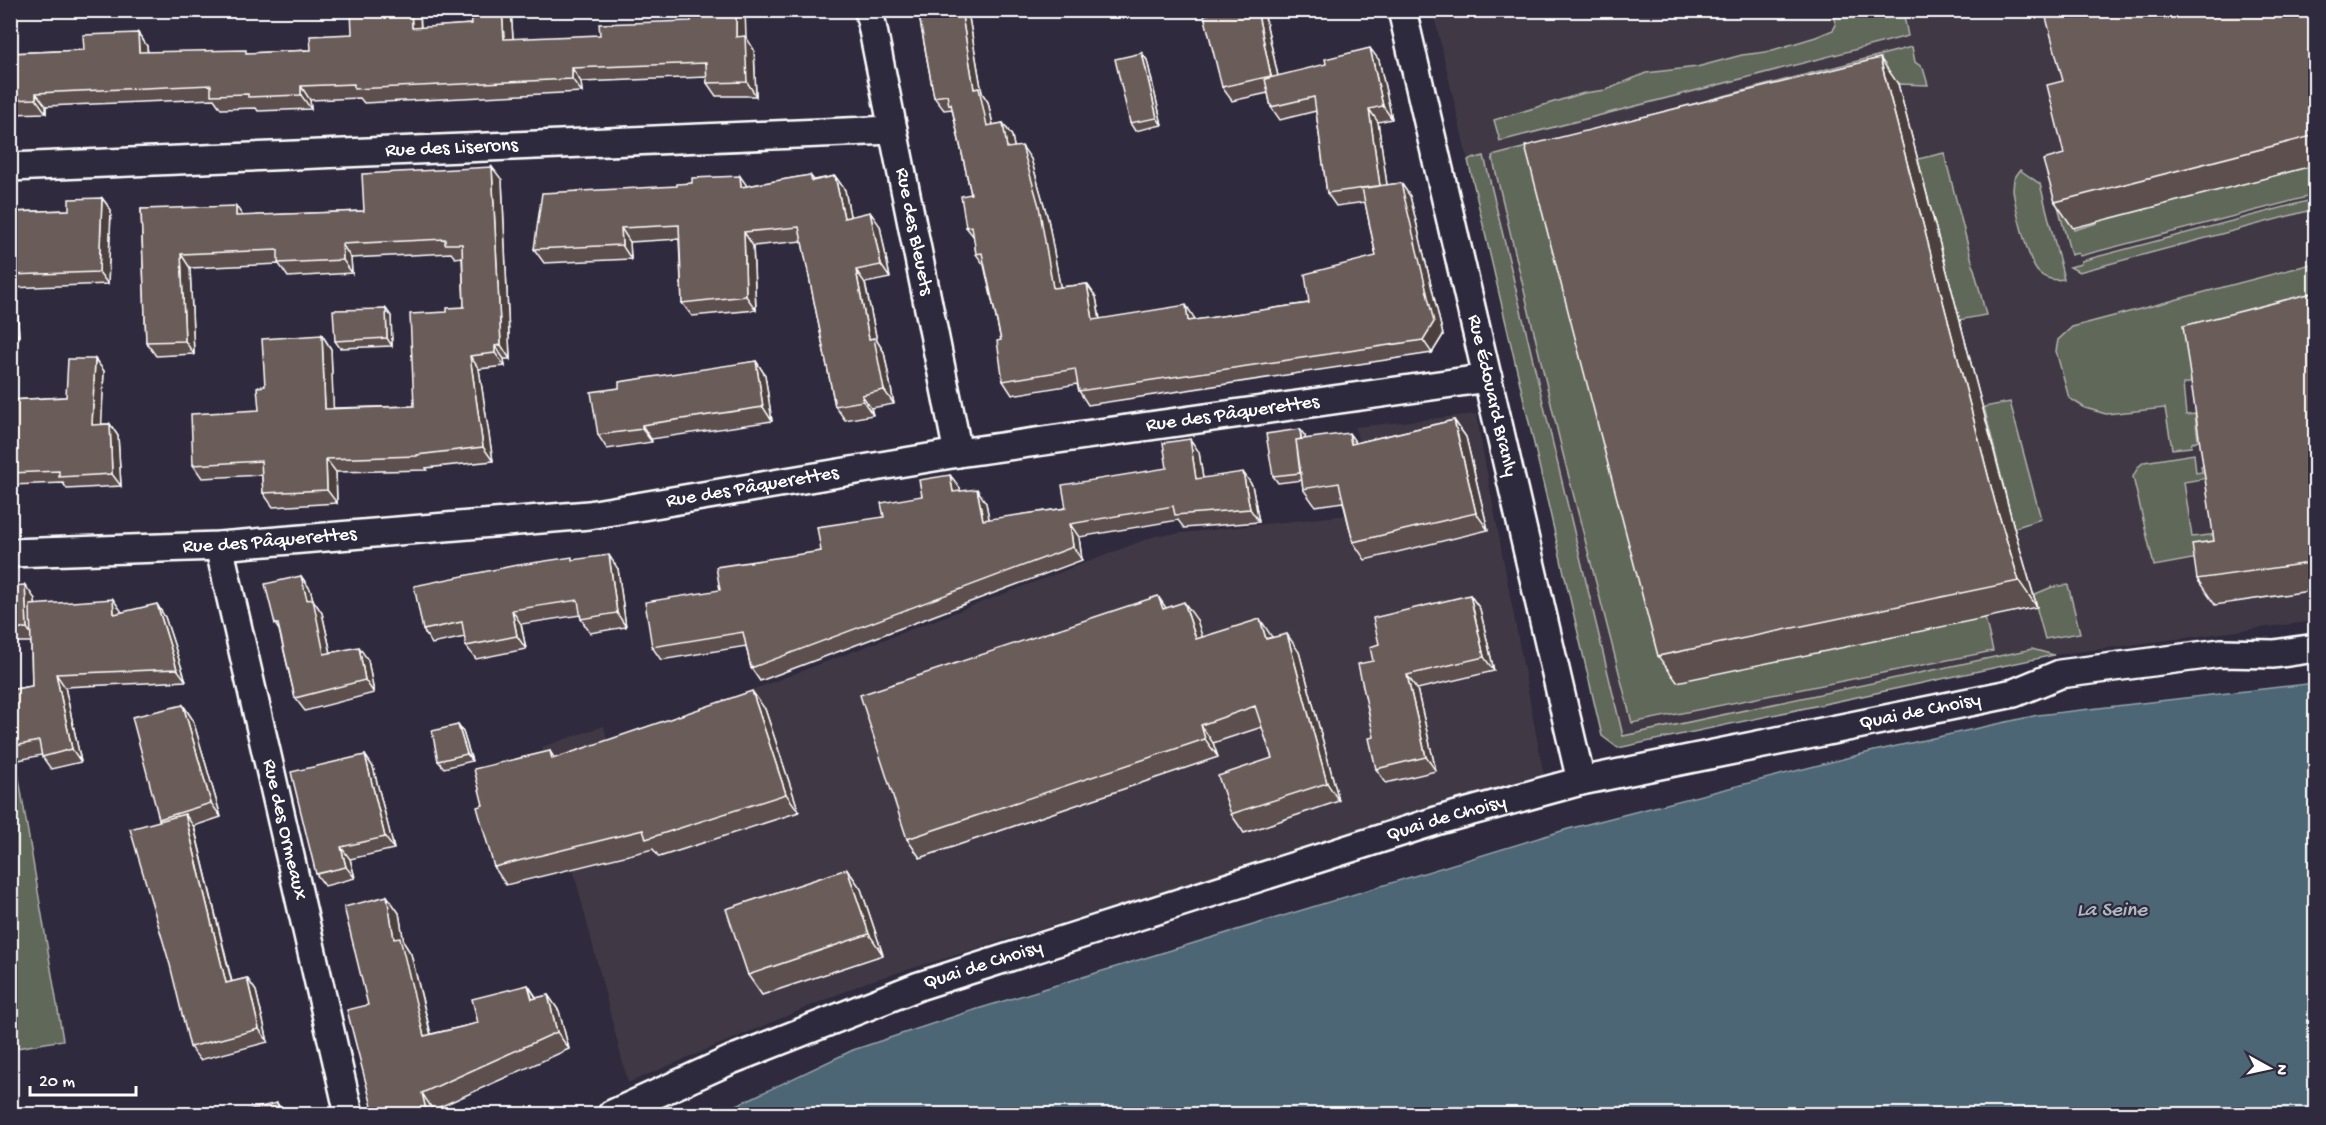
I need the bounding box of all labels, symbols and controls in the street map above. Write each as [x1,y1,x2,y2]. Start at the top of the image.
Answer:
street label: Rue des Liserons [385,134,519,163]
street label: Rue des Bleuets [890,166,938,298]
street label: Rue Édouard Branly [1462,312,1522,479]
street label: Rue des Pâquerettes [1145,390,1321,438]
street label: Rue des Pâquerettes [664,462,841,513]
street label: Rue des Pâquerettes [182,523,358,559]
street label: Quai de Choisy [1857,688,1983,736]
street label: Rue des Ormeaux [257,757,311,903]
street label: Quai de Choisy [1384,791,1509,847]
water label: La Seine [2077,899,2148,924]
street label: Quai de Choisy [921,936,1046,995]
north arrow [2239,1038,2299,1098]
scale bar [30,1059,136,1097]
text: N [2270,1063,2291,1077]
text: 20 m [39,1072,75,1093]

